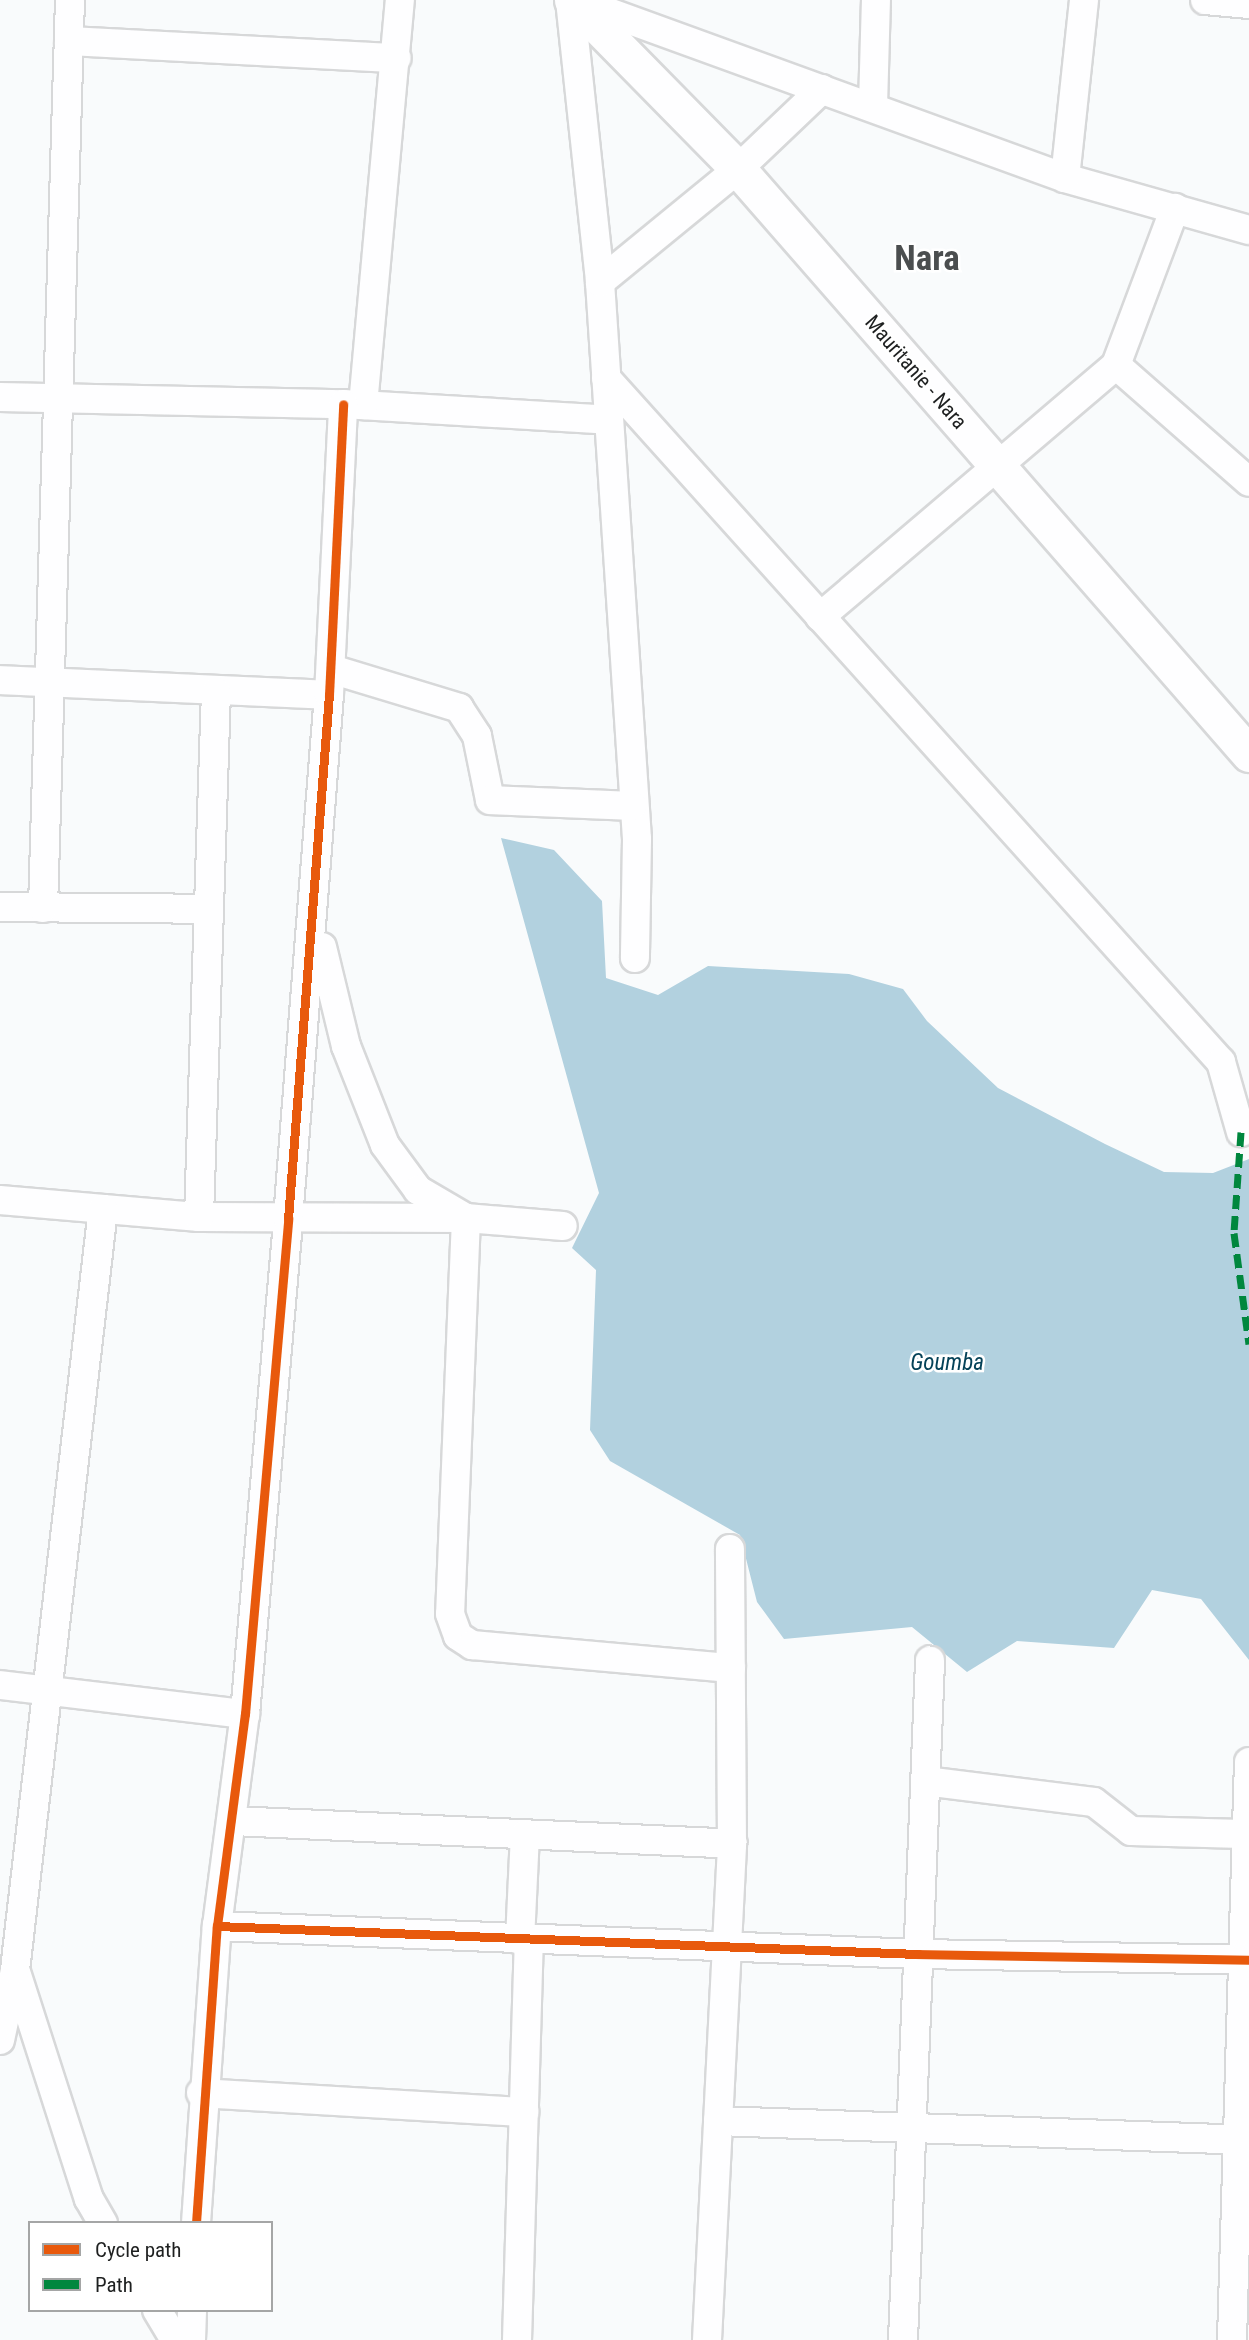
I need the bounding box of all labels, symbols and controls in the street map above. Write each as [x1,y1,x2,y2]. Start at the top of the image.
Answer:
district label: Nara [894,238,960,280]
street label: Mauritanie - Nara [860,310,972,434]
water label: Goumba [910,1349,984,1377]
legend [28,2221,273,2312]
text: Cycle path [95,2238,181,2262]
text: Path [95,2273,133,2297]

